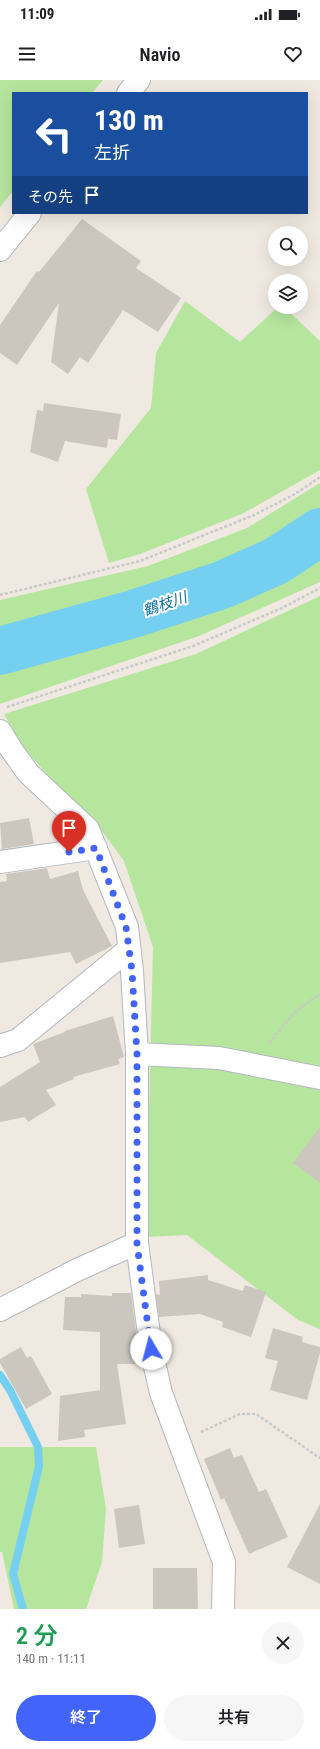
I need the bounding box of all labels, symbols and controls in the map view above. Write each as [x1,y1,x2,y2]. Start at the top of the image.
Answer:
text: 11:09 [20,5,54,23]
icon: menu [16,43,38,65]
icon: heart [282,43,304,65]
text: Navio [140,44,180,65]
text: 130 m [94,104,164,137]
icon: left [28,108,80,160]
text: 左折 [94,142,130,163]
icon: arrive [81,184,103,206]
text: その先 [28,188,73,206]
map controls [268,226,308,314]
button: search [268,226,308,266]
button: layers [268,274,308,314]
water label: 鶴枝川 [141,588,191,620]
pin [52,811,86,852]
icon: arrive [58,817,80,839]
position arrow [130,1328,172,1370]
text: 2 分 [16,1622,58,1650]
button: close [262,1622,304,1664]
text: 140 m · 11:11 [16,1651,86,1666]
button: 終了 [16,1695,156,1741]
button: 共有 [164,1695,304,1741]

